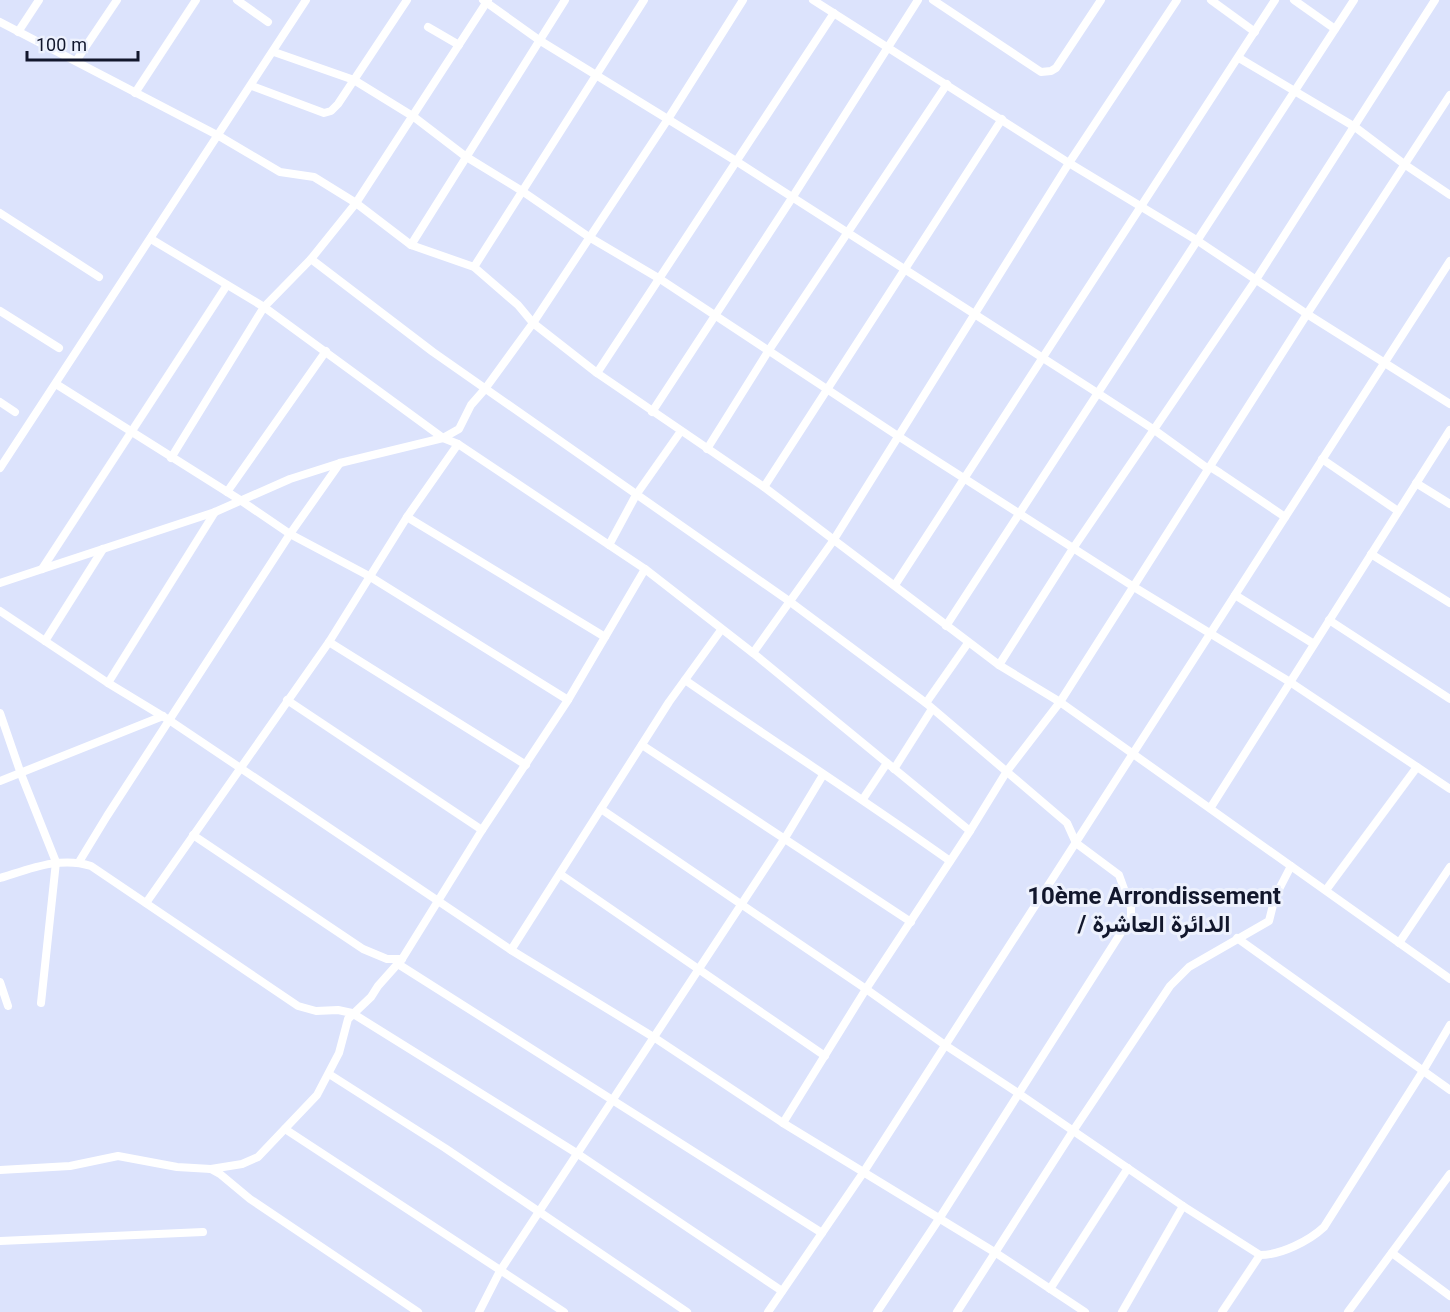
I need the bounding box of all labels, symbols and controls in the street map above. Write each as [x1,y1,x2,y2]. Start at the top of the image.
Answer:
scale bar [27,24,138,62]
text: 100 m [36,33,87,61]
district label: 10ème Arrondissement / الدائرة العاشرة [1027,879,1281,945]

